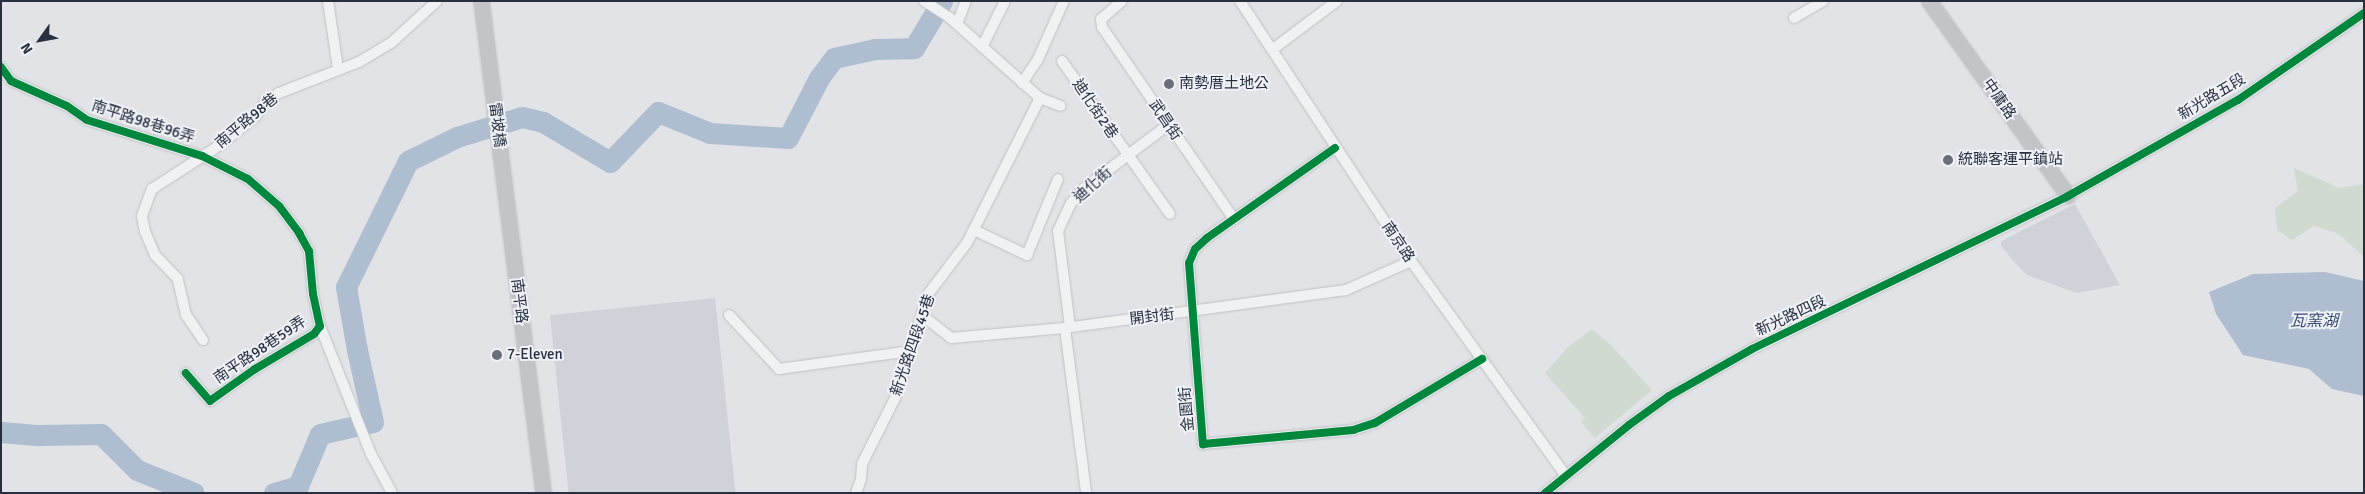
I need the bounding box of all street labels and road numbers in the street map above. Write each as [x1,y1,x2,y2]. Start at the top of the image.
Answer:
street label: 新光路五段 [2175,70,2249,124]
street label: 中庸路 [1979,75,2019,123]
street label: 迪化街2巷 [1068,76,1122,142]
street label: 南平路98巷 [212,90,282,152]
street label: 武昌街 [1145,96,1185,144]
street label: 南平路98巷96弄 [89,97,197,147]
street label: 雷坡橋 [485,102,509,148]
street label: 迪化街 [1070,163,1116,207]
street label: 南京路 [1378,218,1418,266]
street label: 南平路 [507,278,531,324]
street label: 新光路四段45巷 [887,292,939,398]
street label: 新光路四段 [1753,292,1829,340]
street label: 開封街 [1129,305,1175,329]
street label: 南平路98巷59弄 [210,313,310,387]
street label: 金園街 [1176,386,1198,432]

